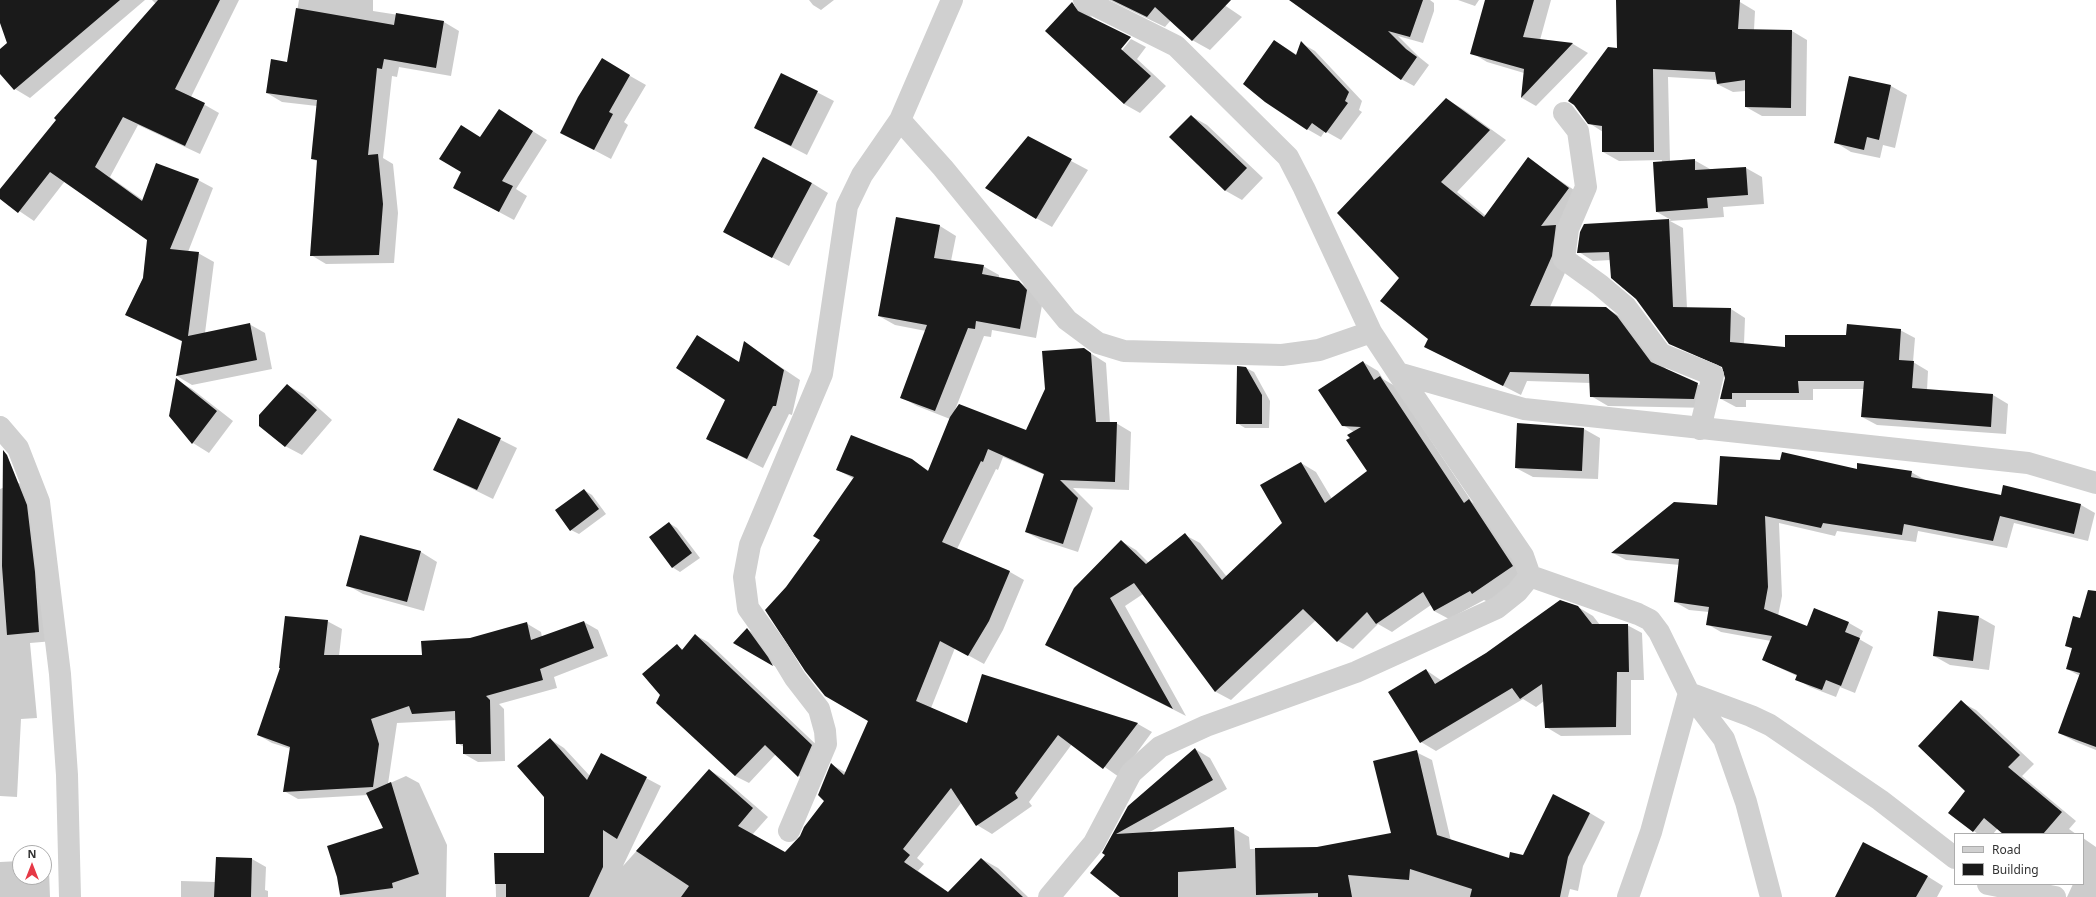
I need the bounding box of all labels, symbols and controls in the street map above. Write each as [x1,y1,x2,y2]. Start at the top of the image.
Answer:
legend [1954,833,2084,885]
text: Road [1992,841,2021,858]
north arrow [12,845,52,885]
text: N [28,846,36,861]
text: Building [1992,861,2039,878]

